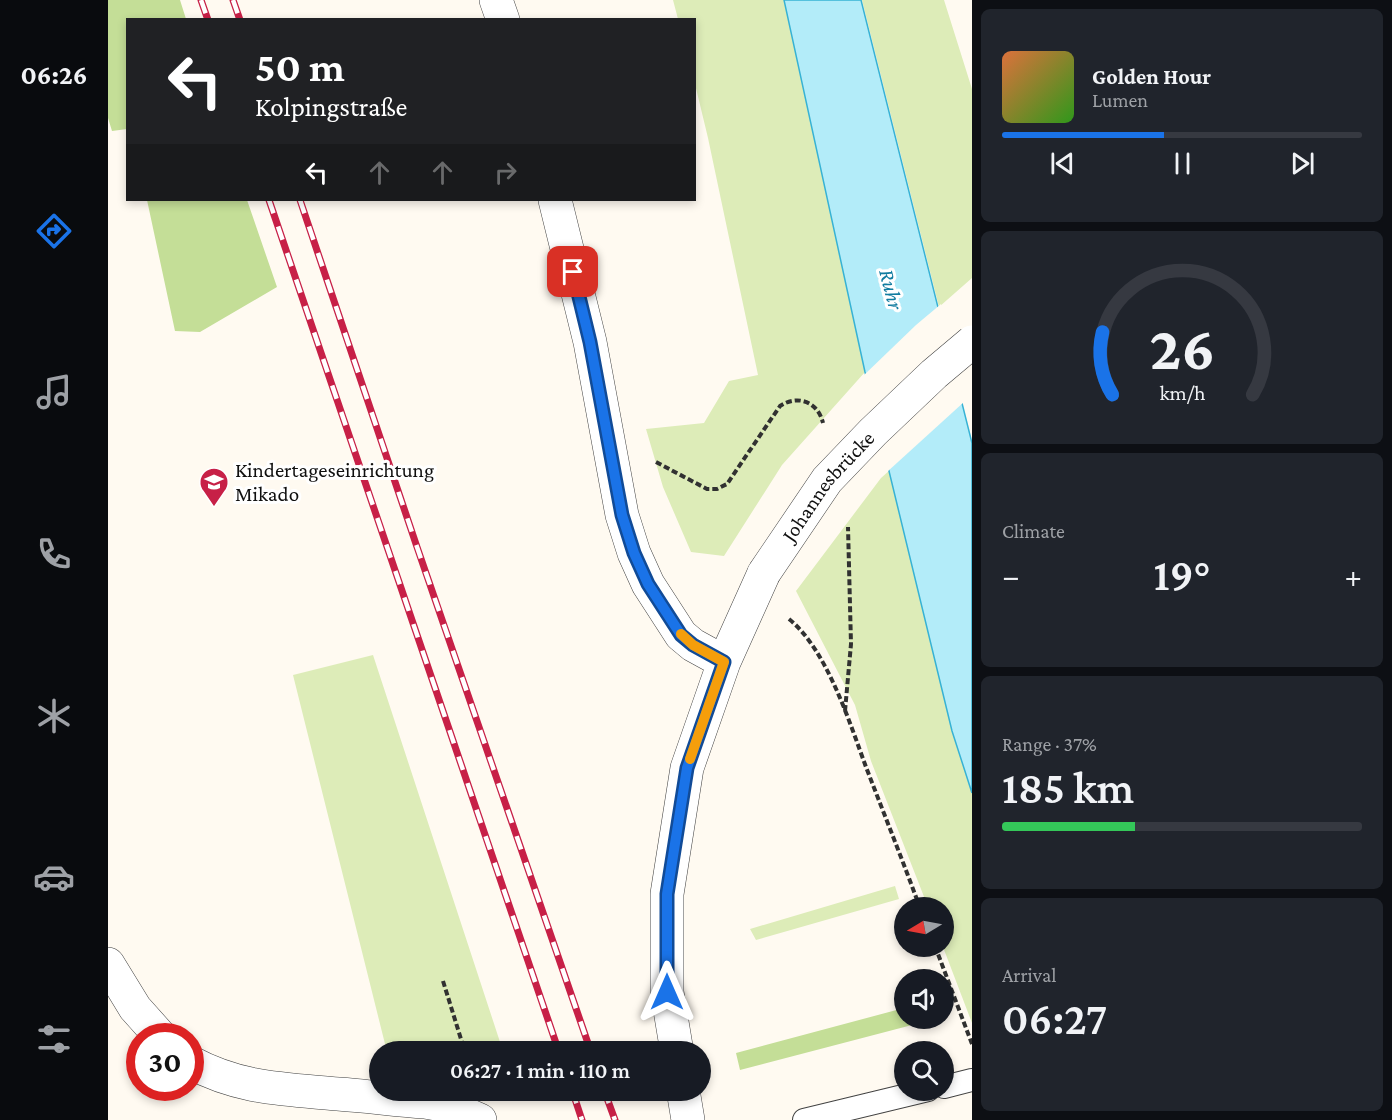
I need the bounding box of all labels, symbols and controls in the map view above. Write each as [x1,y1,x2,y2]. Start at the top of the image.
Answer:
icon: left [156,42,234,120]
text: 50 m [255,43,345,90]
text: 06:26 [20,60,88,90]
text: Golden Hour [1092,64,1211,89]
text: Lumen [1092,89,1148,111]
text: Kolpingstraße [255,92,407,122]
icon: previous [1046,147,1079,180]
icon: pause [1166,147,1199,180]
icon: next [1286,147,1319,180]
icon: left [300,156,333,189]
icon: ahead [363,156,396,189]
icon: ahead [426,156,459,189]
icon: right [489,156,522,189]
icon: directions [33,210,75,252]
pin [547,246,598,297]
icon: arrive [556,255,589,288]
water label: Ruhr [874,266,909,314]
text: 26 [1149,313,1215,382]
icon: music [33,371,75,413]
text: km/h [1159,381,1206,405]
street label: Johannesbrücke [776,426,879,548]
place label: Kindertageseinrichtung Mikado [235,458,434,506]
school or university icon: Kindertageseinrichtung Mikado [198,466,230,508]
text: Climate [1002,520,1065,542]
icon: phone [33,533,75,575]
text: 19° [1154,550,1210,600]
text: − [1002,557,1019,594]
text: + [1345,557,1362,594]
icon: climate [33,695,75,737]
text: Range · 37% [1002,733,1097,755]
text: 185 km [1002,763,1134,813]
icon: car [33,856,75,898]
north arrow [894,897,954,957]
map controls [894,897,954,1101]
position arrow [635,960,699,1024]
text: Arrival [1002,964,1056,986]
button: sound [894,969,954,1029]
text: 06:27 [1002,994,1107,1044]
icon: filters [33,1018,75,1060]
speed limit sign: 30 [126,1023,204,1101]
button: search [894,1041,954,1101]
text: 06:27 · 1 min · 110 m [450,1058,630,1083]

